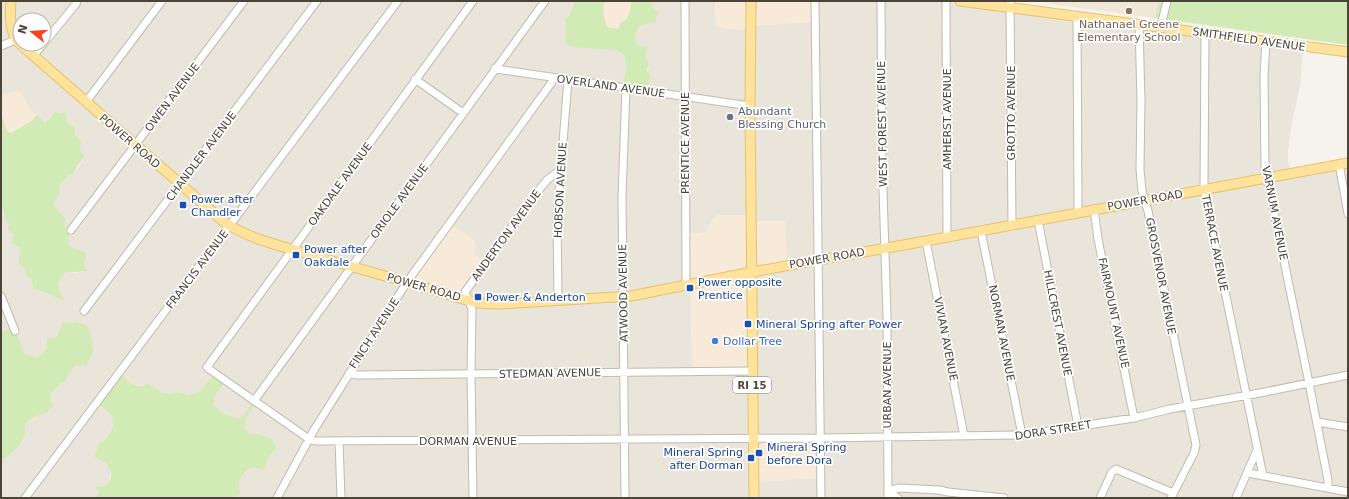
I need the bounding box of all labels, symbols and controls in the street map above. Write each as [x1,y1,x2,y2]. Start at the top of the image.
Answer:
marker: Nathanael Greene Elementary School [1124,6,1134,16]
north arrow [12,12,52,52]
place label: Nathanael Greene Elementary School [1077,18,1181,44]
text: N [15,23,30,36]
street label: SMITHFIELD AVENUE [1192,25,1306,54]
street label: OWEN AVENUE [142,60,203,134]
street label: WEST FOREST AVENUE [875,61,890,187]
street label: GROTTO AVENUE [1005,66,1018,160]
street label: AMHERST AVENUE [941,68,954,170]
street label: OVERLAND AVENUE [556,72,666,101]
street label: PRENTICE AVENUE [679,92,692,194]
place label: Abundant Blessing Church [738,105,826,131]
street label: CHANDLER AVENUE [163,109,239,204]
street label: POWER ROAD [97,111,163,171]
marker: Abundant Blessing Church [725,112,735,122]
street label: OAKDALE AVENUE [306,140,375,229]
street label: HOBSON AVENUE [551,142,570,238]
street label: ORIOLE AVENUE [368,161,431,241]
street label: VARNUM AVENUE [1259,165,1290,261]
street label: ANDERTON AVENUE [469,187,544,283]
street label: POWER ROAD [1106,187,1184,214]
place label: Power after Chandler [191,193,254,219]
street label: TERRACE AVENUE [1199,193,1230,293]
marker: Power after Chandler [178,200,188,210]
street label: GROSVENOR AVENUE [1143,217,1178,336]
street label: FRANCIS AVENUE [164,227,231,311]
place label: Power after Oakdale [304,243,367,269]
street label: ATWOOD AVENUE [616,244,631,342]
street label: POWER ROAD [788,245,866,272]
marker: Power after Oakdale [291,250,301,260]
street label: FAIRMOUNT AVENUE [1095,257,1132,370]
street label: HILLCREST AVENUE [1041,269,1074,377]
street label: POWER ROAD [385,271,462,304]
place label: Power opposite Prentice [698,276,782,302]
marker: Power opposite Prentice [685,283,695,293]
street label: NORMAN AVENUE [986,284,1017,382]
place label: Power & Anderton [486,291,586,304]
marker: Power & Anderton [473,292,483,302]
street label: FINCH AVENUE [347,295,402,371]
street label: VIVIAN AVENUE [931,296,960,382]
place label: Mineral Spring after Power [756,318,902,331]
marker: Mineral Spring after Power [743,319,753,329]
place label: Dollar Tree [723,335,782,348]
marker: Dollar Tree [710,336,720,346]
street label: URBAN AVENUE [881,341,894,429]
street label: STEDMAN AVENUE [499,366,601,381]
road number: RI 15 [733,377,771,393]
street label: DORA STREET [1014,418,1093,443]
street label: DORMAN AVENUE [419,435,517,448]
place label: Mineral Spring before Dora [767,441,847,467]
place label: Mineral Spring after Dorman [663,446,743,472]
marker: Mineral Spring before Dora [754,448,764,458]
marker: Mineral Spring after Dorman [746,453,756,463]

